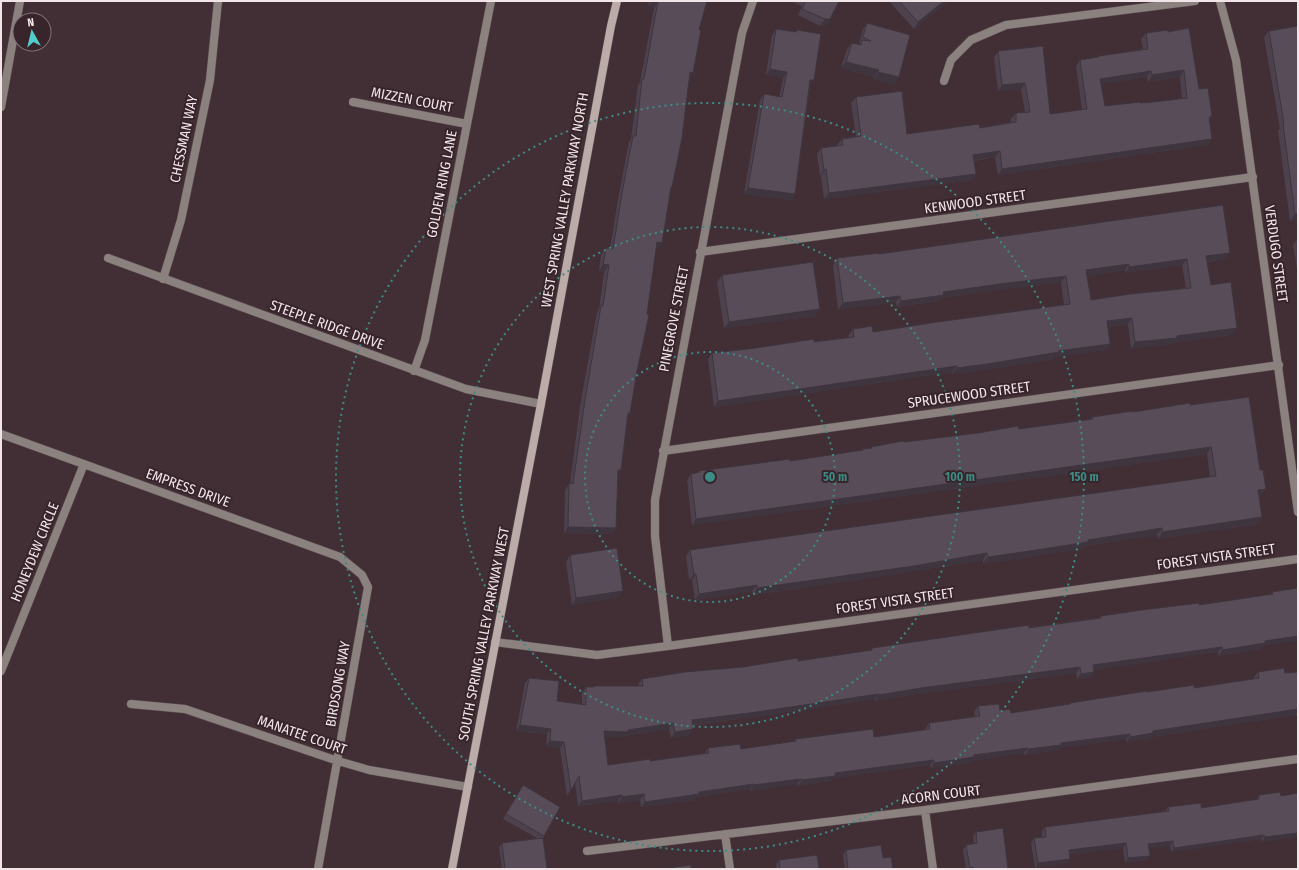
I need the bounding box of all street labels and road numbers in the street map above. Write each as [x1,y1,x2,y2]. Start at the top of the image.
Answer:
street label: MIZZEN COURT [370,84,455,116]
street label: WEST SPRING VALLEY PARKWAY NORTH [538,91,592,309]
street label: CHESSMAN WAY [166,94,202,184]
street label: GOLDEN RING LANE [423,128,461,239]
street label: KENWOOD STREET [923,186,1027,218]
street label: VERDUGO STREET [1261,204,1291,304]
street label: PINEGROVE STREET [655,264,693,373]
street label: STEEPLE RIDGE DRIVE [268,296,387,354]
street label: SPRUCEWOOD STREET [907,378,1032,412]
street label: EMPRESS DRIVE [144,465,233,511]
street label: HONEYDEW CIRCLE [7,499,63,604]
street label: SOUTH SPRING VALLEY PARKWAY WEST [455,525,513,742]
street label: FOREST VISTA STREET [1156,540,1277,574]
street label: FOREST VISTA STREET [835,584,956,618]
street label: BIRDSONG WAY [322,640,354,728]
street label: MANATEE COURT [255,712,349,758]
street label: ACORN COURT [900,782,982,808]

